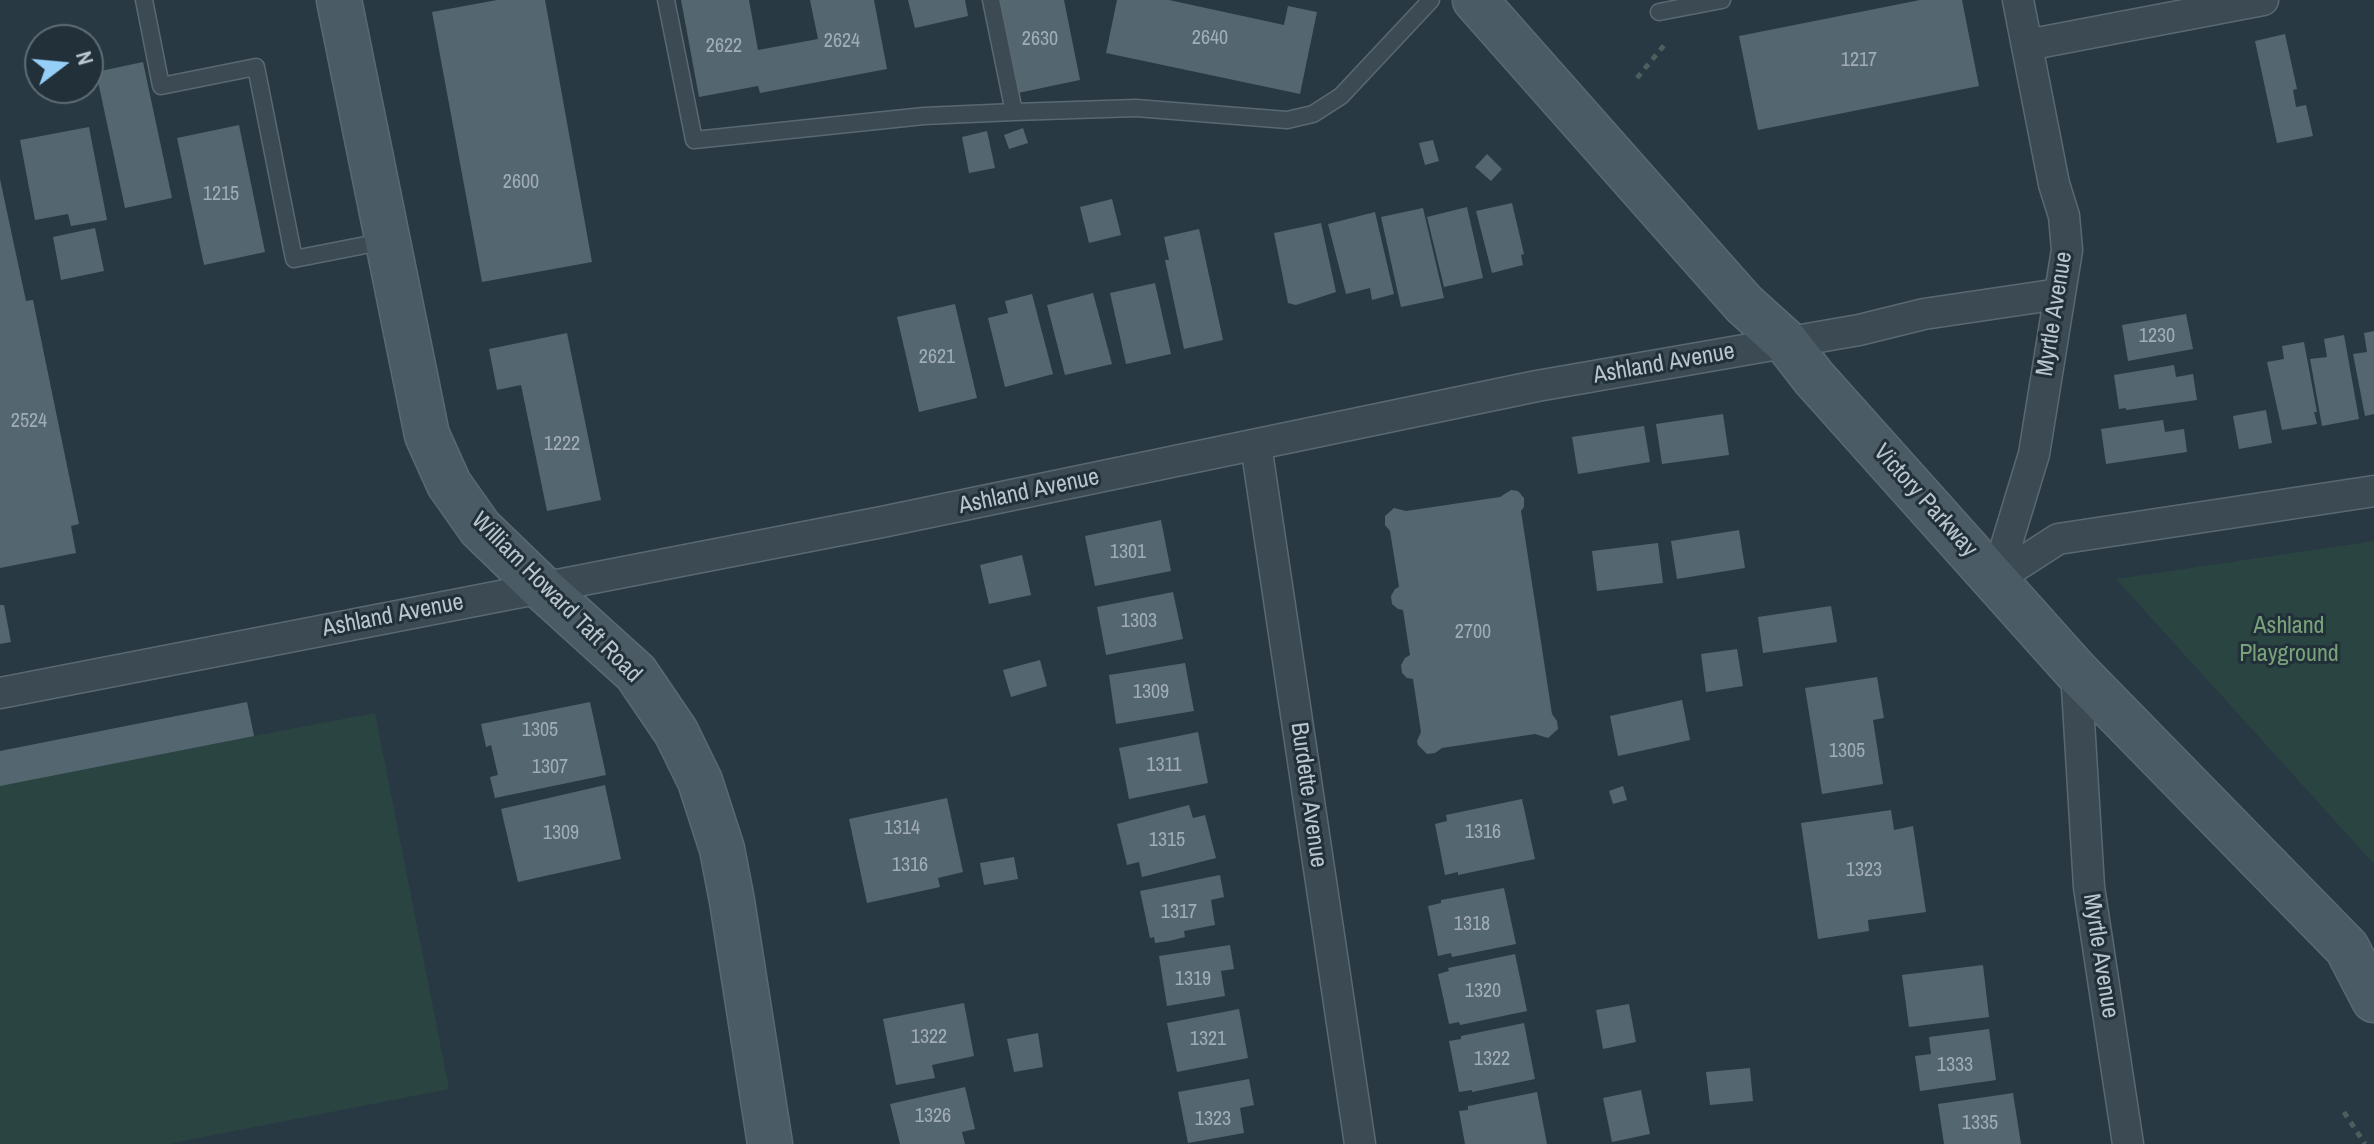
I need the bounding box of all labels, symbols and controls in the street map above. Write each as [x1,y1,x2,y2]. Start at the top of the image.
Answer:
north arrow [24,24,104,104]
house number: 2640 [1192,27,1228,51]
house number: 2630 [1022,28,1058,52]
house number: 2624 [824,30,860,54]
house number: 2622 [706,35,742,59]
text: N [69,48,101,68]
house number: 1217 [1841,49,1877,73]
house number: 2600 [503,171,539,195]
house number: 1215 [203,183,239,207]
street label: Myrtle Avenue [2031,250,2079,378]
house number: 1230 [2139,325,2175,349]
street label: Ashland Avenue [1591,337,1737,391]
house number: 2621 [919,346,955,370]
house number: 2524 [11,410,47,434]
house number: 1222 [544,433,580,457]
street label: Victory Parkway [1867,439,1983,563]
street label: Ashland Avenue [956,463,1102,521]
street label: William Howard Taft Road [465,507,647,689]
house number: 1301 [1110,541,1146,565]
street label: Ashland Avenue [320,588,466,644]
house number: 1303 [1121,610,1157,634]
park label: Ashland Playground [2239,613,2339,669]
house number: 2700 [1455,621,1491,645]
house number: 1309 [1133,681,1169,705]
house number: 1305 [522,719,558,743]
street label: Burdette Avenue [1284,721,1332,869]
house number: 1305 [1829,740,1865,764]
house number: 1311 [1146,754,1182,778]
house number: 1307 [532,756,568,780]
house number: 1314 [884,817,920,841]
house number: 1316 [1465,821,1501,845]
house number: 1309 [543,822,579,846]
house number: 1315 [1149,829,1185,853]
house number: 1316 [892,854,928,878]
house number: 1323 [1846,859,1882,883]
street label: Myrtle Avenue [2076,892,2124,1020]
house number: 1317 [1161,901,1197,925]
house number: 1318 [1454,913,1490,937]
house number: 1319 [1175,968,1211,992]
house number: 1320 [1465,980,1501,1004]
house number: 1322 [911,1026,947,1050]
house number: 1321 [1190,1028,1226,1052]
house number: 1322 [1474,1048,1510,1072]
house number: 1333 [1937,1054,1973,1078]
house number: 1326 [915,1105,951,1129]
house number: 1323 [1195,1108,1231,1132]
house number: 1335 [1962,1112,1998,1136]

